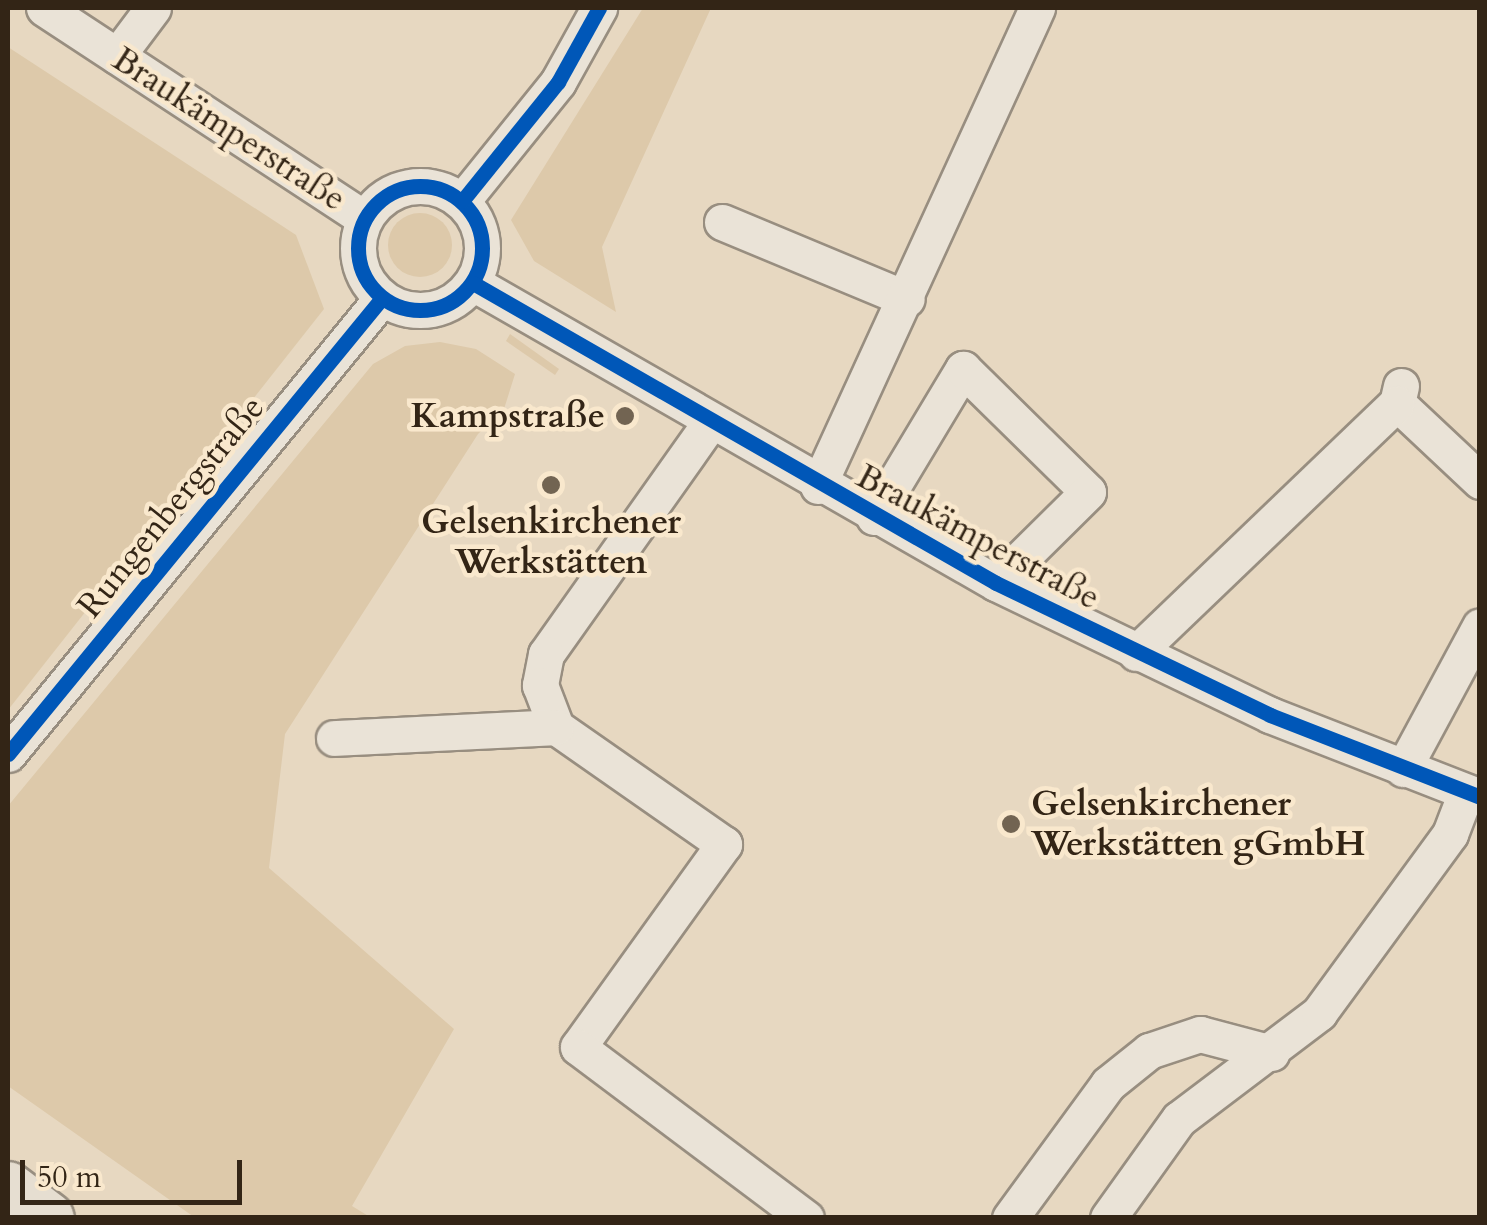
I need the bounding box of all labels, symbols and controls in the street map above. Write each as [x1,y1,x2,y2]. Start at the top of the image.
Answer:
street label: Braukämperstraße [105,38,353,220]
street label: Rungenbergstraße [69,388,273,626]
place label: Kampstraße [411,395,605,437]
marker: Kampstraße [614,405,636,427]
street label: Braukämperstraße [849,455,1107,619]
marker: Gelsenkirchener Werkstätten [540,474,562,496]
place label: Gelsenkirchener Werkstätten [421,501,681,583]
place label: Gelsenkirchener Werkstätten gGmbH [1031,783,1365,865]
marker: Gelsenkirchener Werkstätten gGmbH [1000,813,1022,835]
scale bar [25,1140,248,1202]
text: 50 m [37,1157,101,1198]

